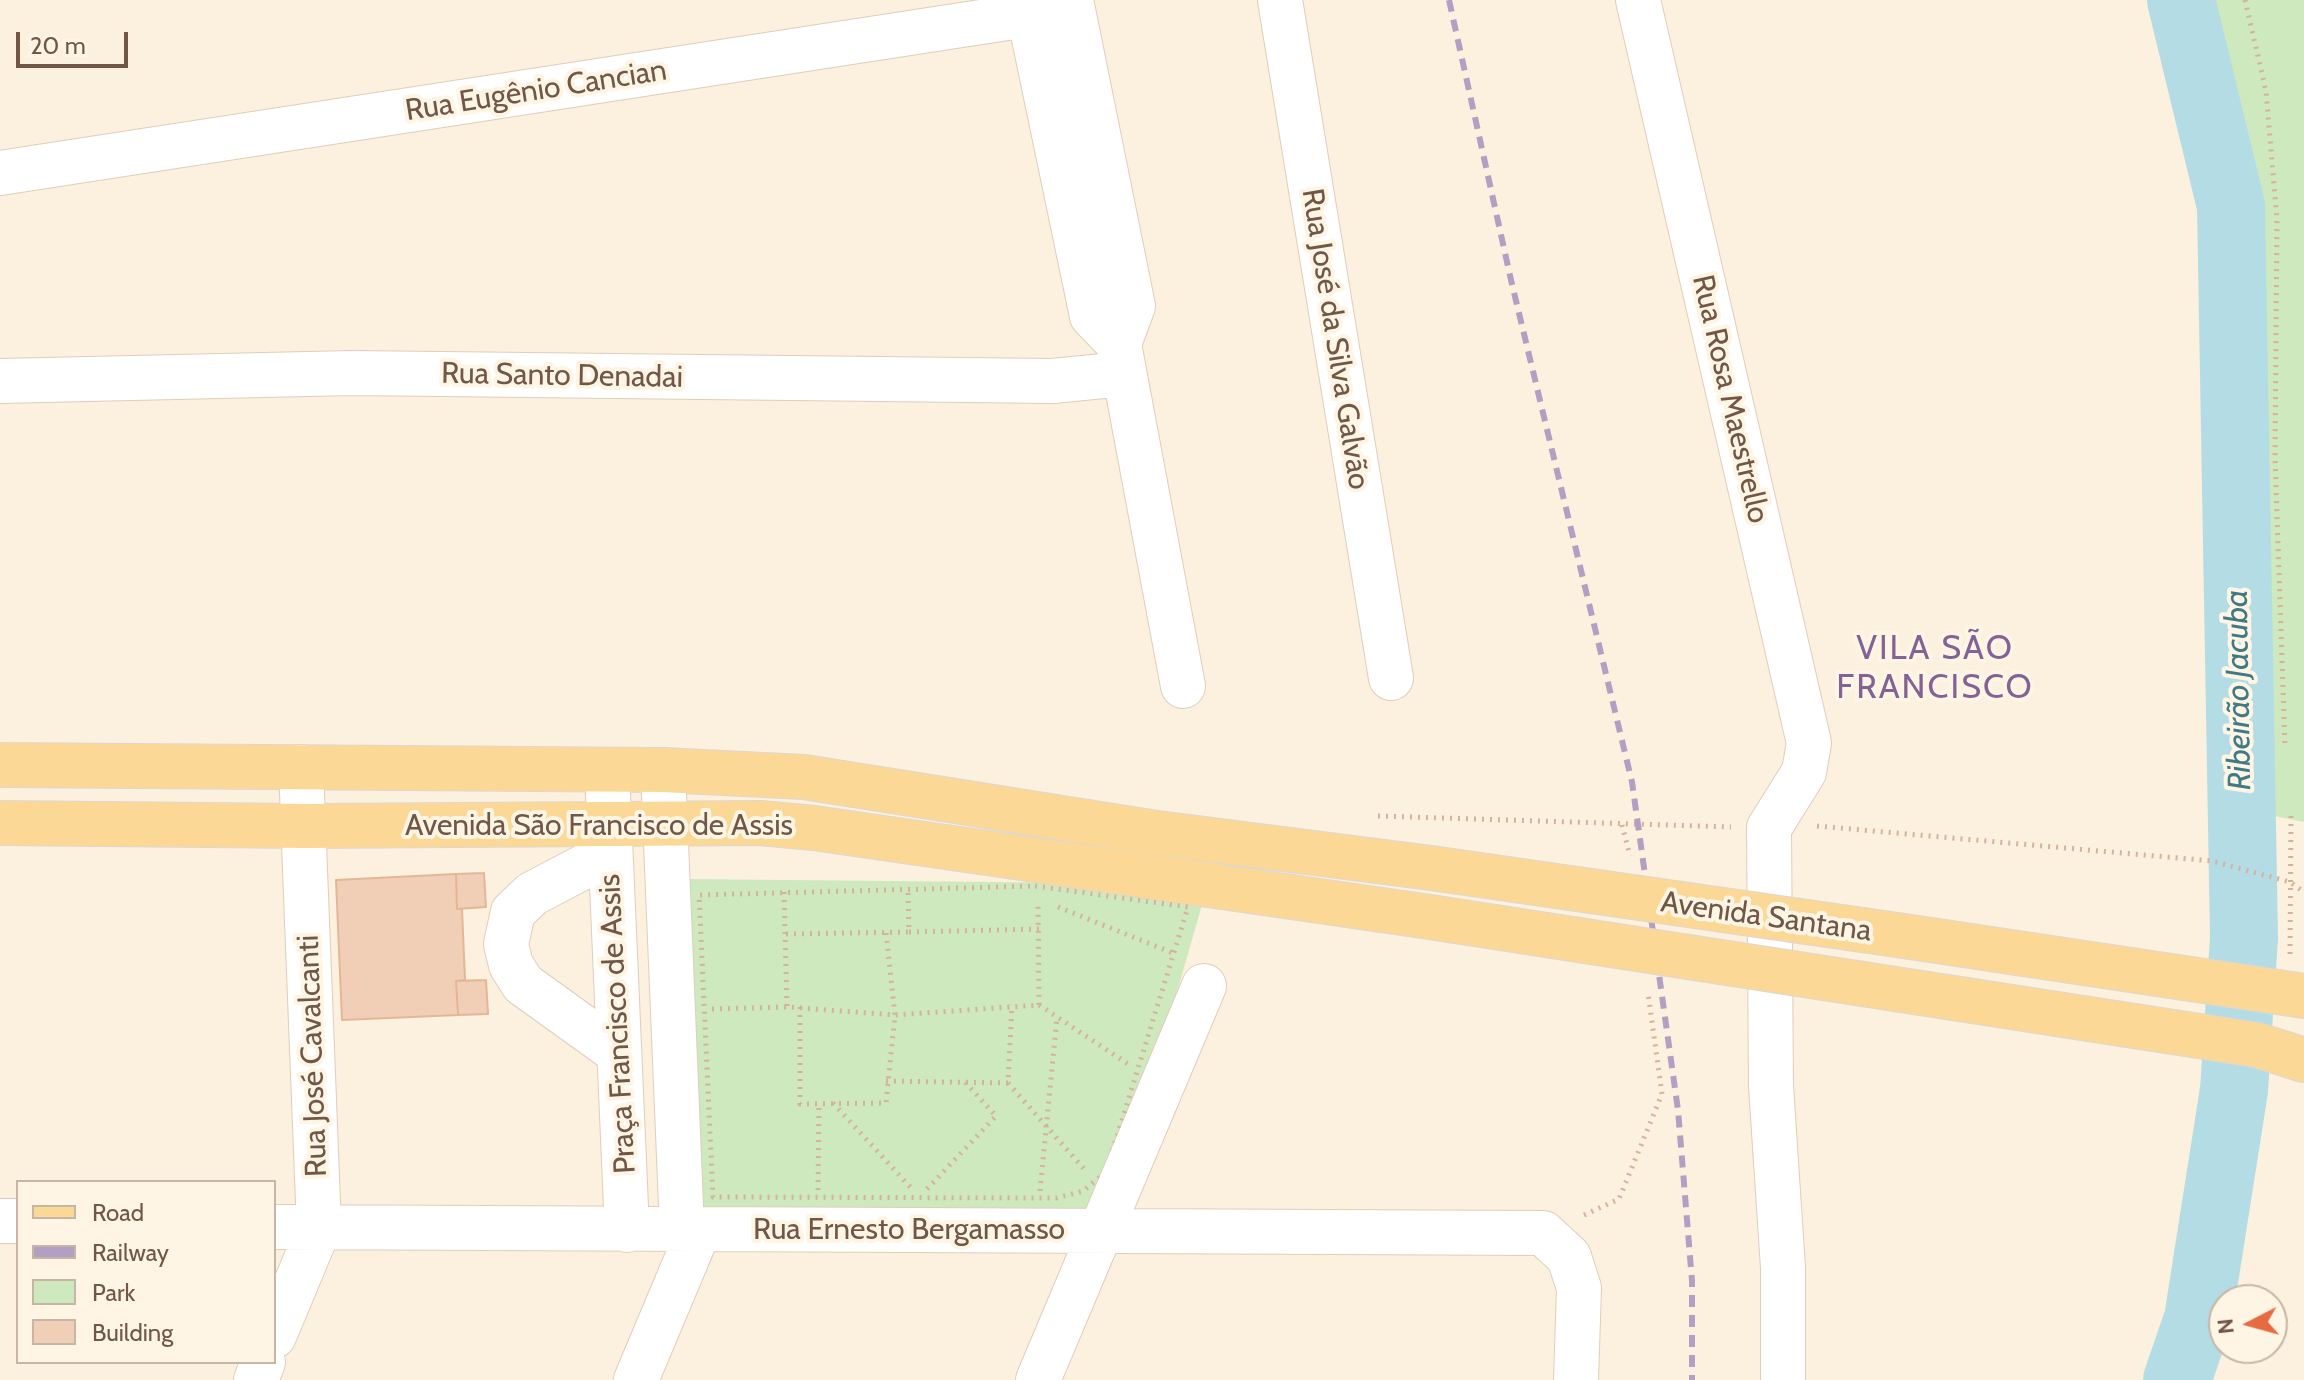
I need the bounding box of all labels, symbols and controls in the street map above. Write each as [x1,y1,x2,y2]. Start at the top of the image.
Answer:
scale bar [20,16,132,66]
text: 20 m [30,31,86,60]
street label: Rua Eugênio Cancian [403,53,669,129]
street label: Rua José da Silva Galvão [1293,186,1377,492]
street label: Rua Rosa Maestrello [1684,271,1776,527]
street label: Rua Santo Denadai [441,356,683,396]
water label: Ribeirão Jacuba [2218,589,2260,791]
district label: VILA SÃO FRANCISCO [1836,629,2034,708]
street label: Avenida São Francisco de Assis [405,808,793,844]
street label: Praça Francisco de Assis [592,873,644,1175]
street label: Avenida Santana [1658,884,1874,950]
street label: Rua José Cavalcanti [291,934,335,1178]
legend [16,1180,276,1364]
text: Road [92,1198,144,1227]
street label: Rua Ernesto Bergamasso [753,1212,1065,1248]
text: Railway [92,1238,169,1267]
text: Park [92,1278,135,1307]
north arrow [2208,1284,2288,1364]
text: N [2211,1317,2240,1336]
text: Building [92,1318,173,1347]

